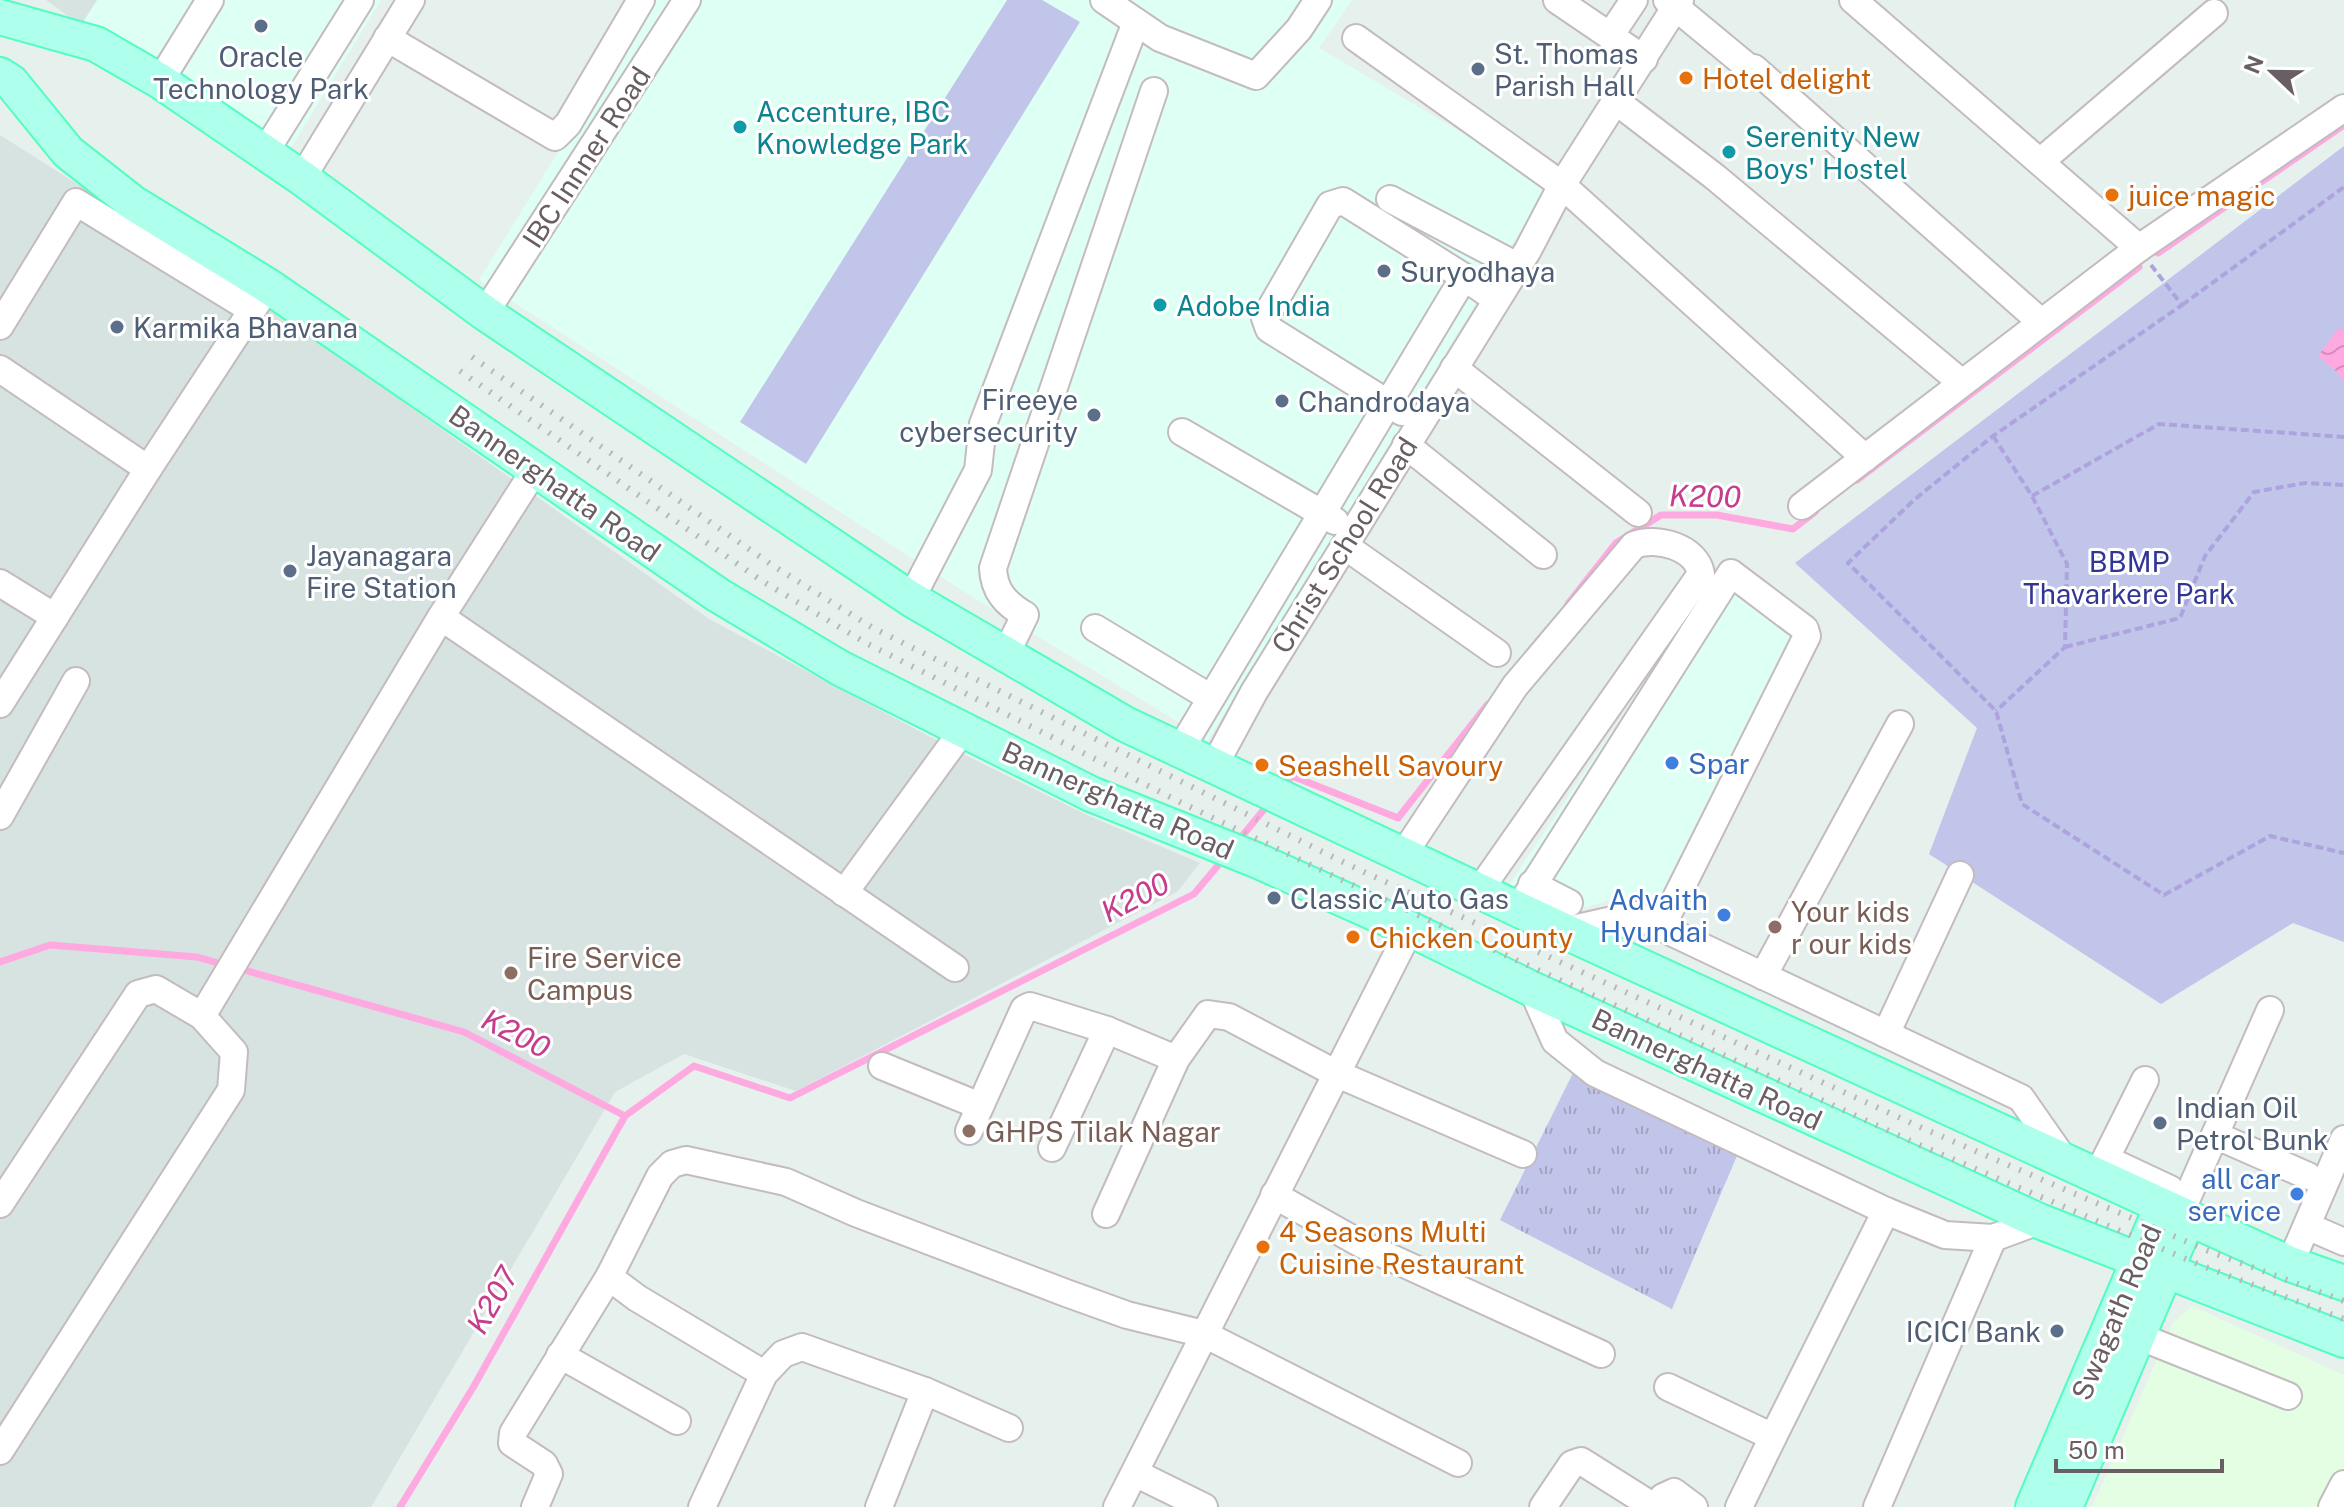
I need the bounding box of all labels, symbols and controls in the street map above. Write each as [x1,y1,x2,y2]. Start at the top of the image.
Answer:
marker: Oracle Technology Park [252,17,270,35]
north arrow [2232,32,2312,112]
place label: St. Thomas Parish Hall [1494,37,1638,102]
place label: Oracle Technology Park [153,40,369,105]
text: N [2238,52,2269,77]
street label: IBC Innner Road [515,60,657,254]
marker: St. Thomas Parish Hall [1469,60,1487,78]
place label: Hotel delight [1702,62,1871,95]
marker: Hotel delight [1677,69,1695,87]
place label: Accenture, IBC Knowledge Park [756,95,968,160]
marker: Accenture, IBC Knowledge Park [731,118,749,136]
place label: Serenity New Boys' Hostel [1745,120,1920,185]
marker: Serenity New Boys' Hostel [1720,143,1738,161]
place label: juice magic [2127,179,2276,212]
marker: juice magic [2103,186,2121,204]
place label: Suryodhaya [1400,255,1555,288]
marker: Suryodhaya [1375,262,1393,280]
place label: Adobe India [1176,289,1331,322]
marker: Adobe India [1151,296,1169,314]
place label: Karmika Bhavana [133,311,358,344]
marker: Karmika Bhavana [108,318,126,336]
place label: Fireeye cybersecurity [899,383,1078,448]
place label: Chandrodaya [1298,385,1470,418]
marker: Chandrodaya [1273,392,1291,410]
street label: Bannerghatta Road [443,398,667,568]
marker: Fireeye cybersecurity [1085,406,1103,424]
street label: Christ School Road [1264,431,1424,659]
water label: K200 [1669,477,1742,515]
place label: Jayanagara Fire Station [306,539,457,604]
park label: BBMP Thavarkere Park [2023,545,2235,610]
marker: Jayanagara Fire Station [281,562,299,580]
street label: Bannerghatta Road [997,734,1239,866]
place label: Spar [1688,747,1750,780]
place label: Seashell Savoury [1278,749,1503,782]
marker: Spar [1663,754,1681,772]
marker: Seashell Savoury [1253,756,1271,774]
water label: K200 [1095,864,1176,929]
place label: Classic Auto Gas [1290,882,1509,915]
place label: Advaith Hyundai [1600,883,1708,948]
marker: Classic Auto Gas [1265,889,1283,907]
place label: Your kids r our kids [1791,895,1912,960]
marker: Advaith Hyundai [1715,906,1733,924]
marker: Your kids r our kids [1766,918,1784,936]
place label: Chicken County [1369,921,1573,954]
marker: Chicken County [1344,928,1362,946]
place label: Fire Service Campus [527,941,682,1006]
marker: Fire Service Campus [502,964,520,982]
water label: K200 [476,1001,557,1066]
street label: Bannerghatta Road [1587,1001,1827,1137]
place label: Indian Oil Petrol Bunk [2176,1091,2329,1156]
marker: Indian Oil Petrol Bunk [2151,1114,2169,1132]
place label: GHPS Tilak Nagar [985,1115,1221,1148]
marker: GHPS Tilak Nagar [960,1122,978,1140]
place label: all car service [2188,1162,2281,1227]
marker: all car service [2288,1185,2306,1203]
place label: 4 Seasons Multi Cuisine Restaurant [1279,1215,1525,1280]
street label: Swagath Road [2064,1219,2168,1405]
marker: 4 Seasons Multi Cuisine Restaurant [1254,1238,1272,1256]
water label: K207 [459,1259,526,1340]
place label: ICICI Bank [1906,1315,2041,1348]
marker: ICICI Bank [2048,1322,2066,1340]
scale bar [2056,1423,2222,1473]
text: 50 m [2068,1436,2125,1464]

